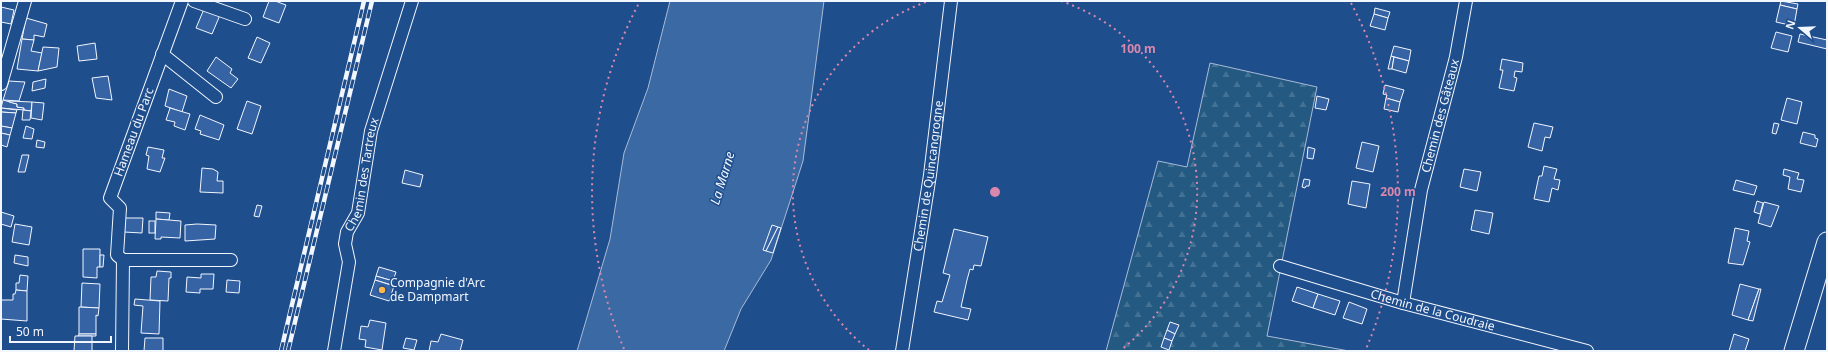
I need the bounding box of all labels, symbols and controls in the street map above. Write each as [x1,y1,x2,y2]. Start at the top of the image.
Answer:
north arrow [1780,8,1820,48]
text: N [1782,18,1799,31]
text: 100 m [1120,40,1156,57]
street label: Chemin des Gâteaux [1417,57,1463,174]
street label: Hameau du Parc [110,85,158,179]
street label: Chemin de Quincangrogne [909,99,947,253]
street label: Chemin des Tartreux [340,115,383,234]
water label: La Marne [705,149,739,207]
text: 200 m [1380,183,1416,200]
centre of rings [988,185,1002,199]
place label: Compagnie d'Arc de Dampmart [390,274,486,305]
marker: Compagnie d'Arc de Dampmart [377,285,387,295]
street label: Chemin de la Coudraie [1369,285,1497,335]
scale bar [10,318,111,344]
text: 50 m [16,323,44,340]

